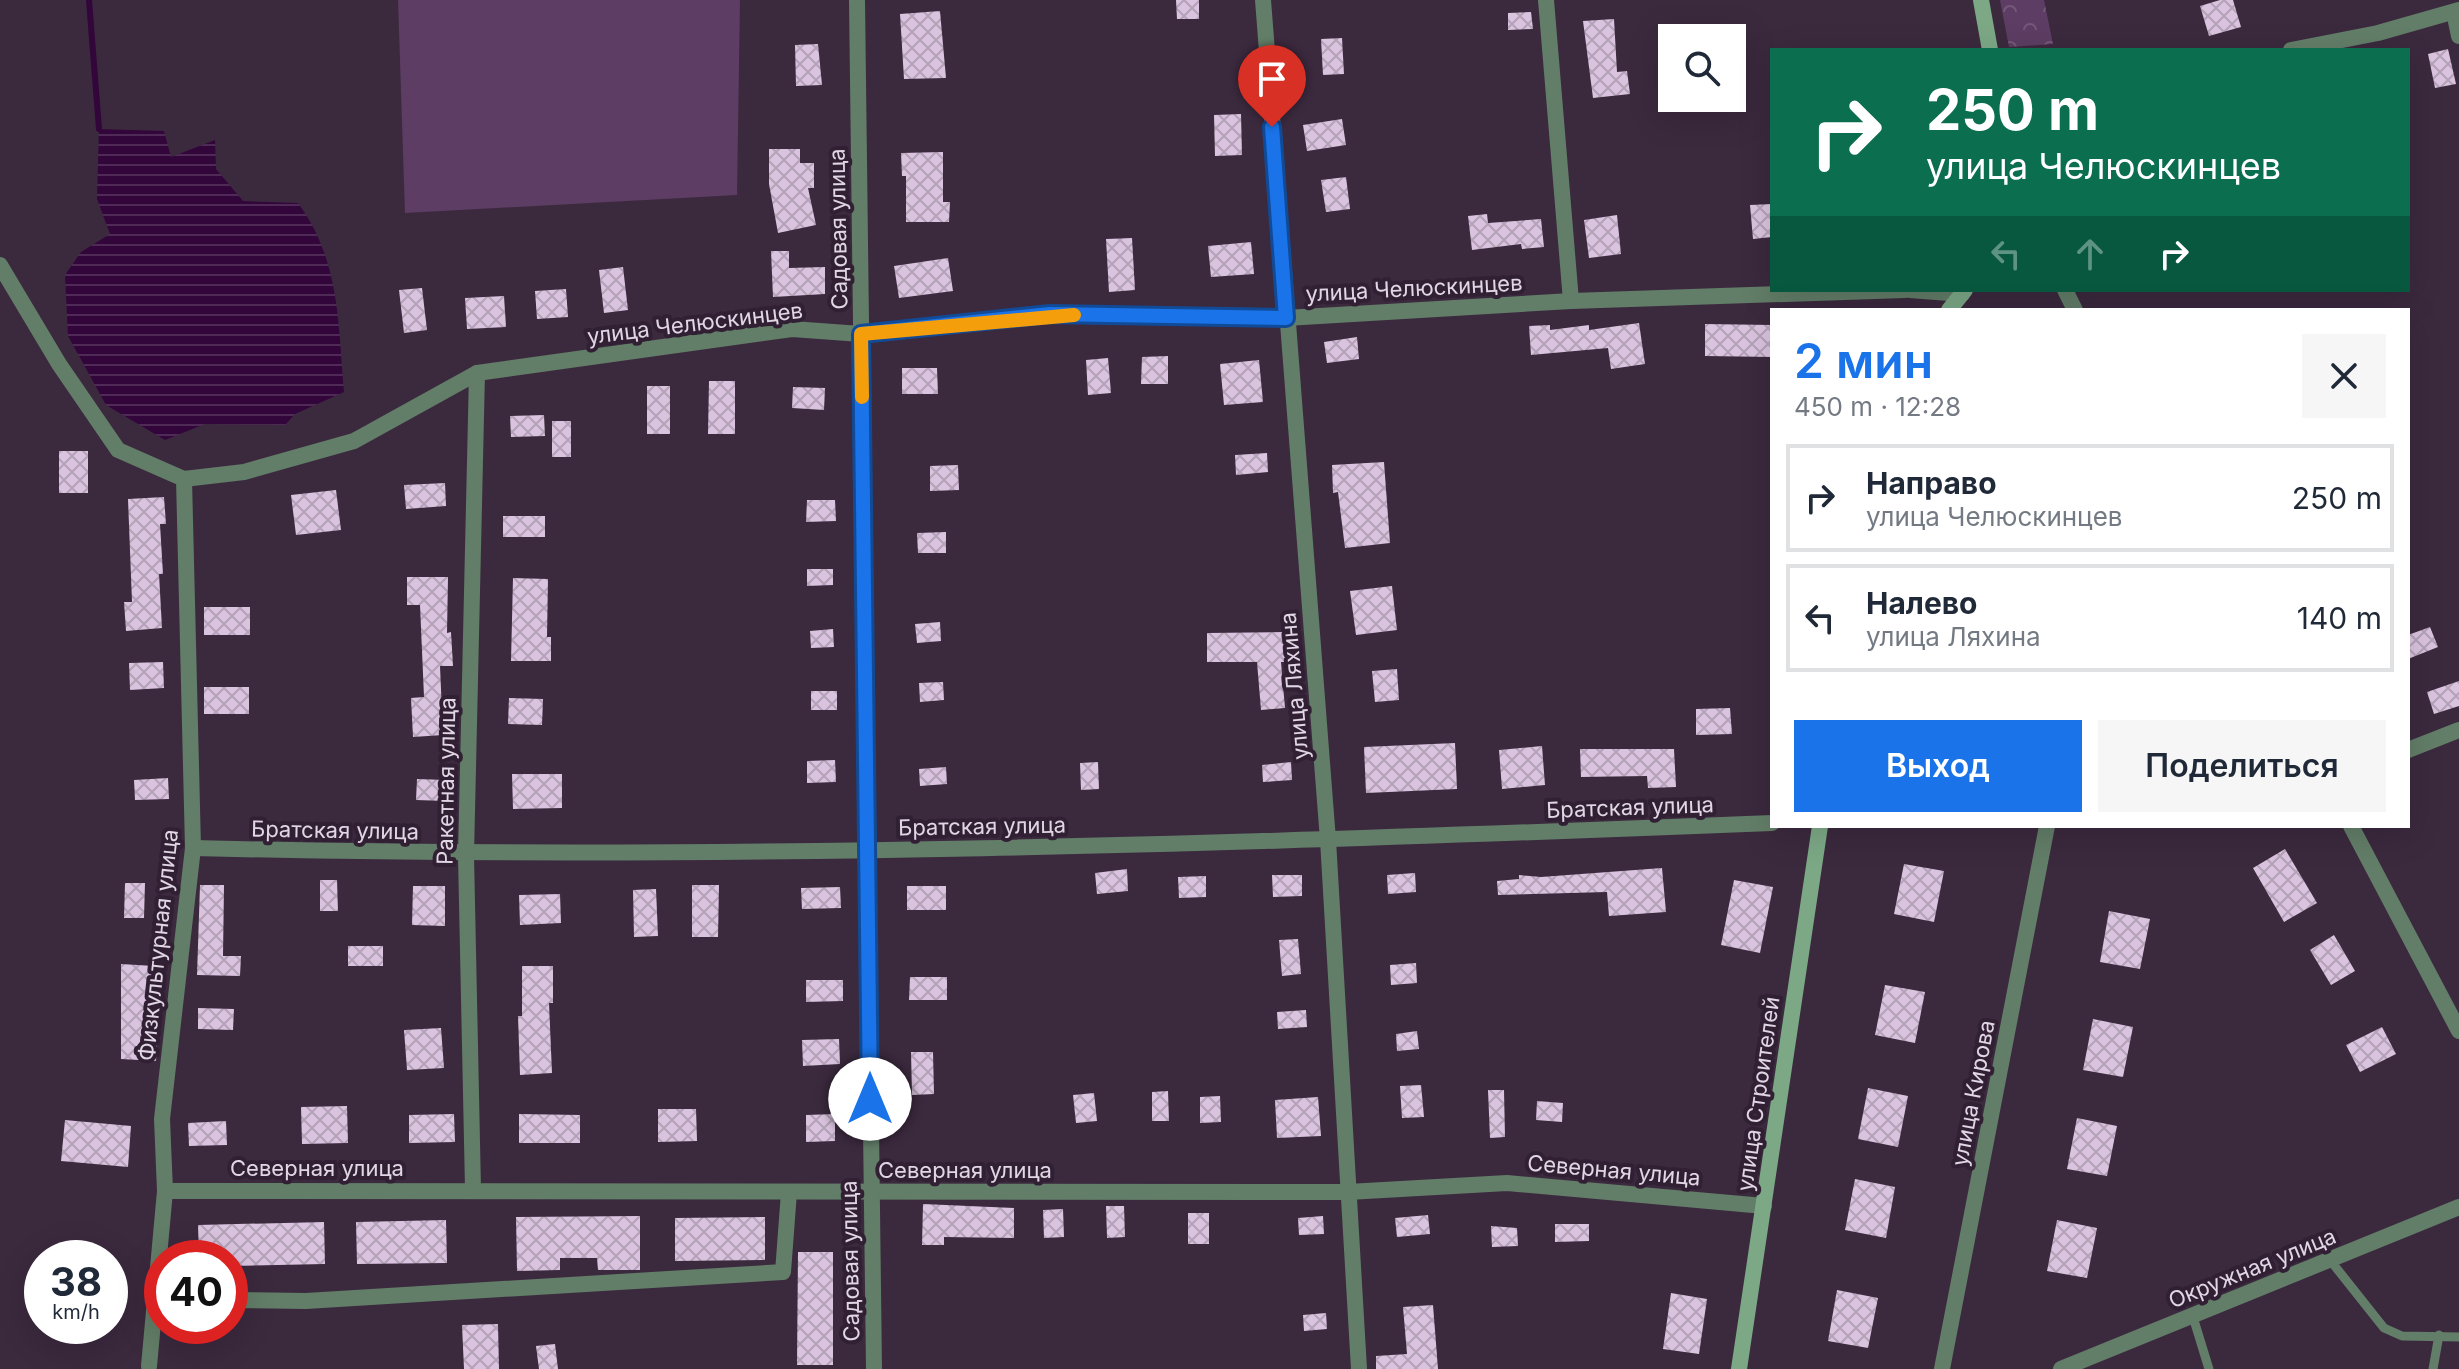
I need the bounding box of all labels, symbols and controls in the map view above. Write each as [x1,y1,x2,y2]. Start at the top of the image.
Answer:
map controls [1658,24,1746,112]
button: search [1658,24,1746,112]
pin [1238,45,1306,127]
icon: arrive [1250,57,1294,101]
text: 250 m [1926,76,2099,144]
icon: right [1794,80,1898,184]
text: улица Челюскинцев [1926,144,2281,188]
street label: Садовая улица [824,148,852,310]
icon: left [1984,232,2028,276]
icon: ahead [2068,232,2112,276]
icon: right [2152,232,2196,276]
street label: улица Челюскинцев [1305,269,1523,307]
street label: улица Челюскинцев [586,297,804,349]
text: 2 мин [1794,331,1933,390]
button: close [2302,334,2386,418]
text: 450 m · 12:28 [1794,391,1961,422]
text: Направо [1866,465,1997,501]
icon: right [1798,476,1842,520]
text: 250 m [2292,480,2382,516]
text: улица Челюскинцев [1866,501,2123,532]
text: Налево [1866,585,1978,621]
icon: left [1798,596,1842,640]
text: 140 m [2297,600,2382,636]
street label: улица Ляхина [1275,611,1313,761]
text: улица Ляхина [1866,621,2041,652]
street label: Ракетная улица [432,697,460,865]
button: Выход [1794,720,2082,812]
button: Поделиться [2098,720,2386,812]
street label: Братская улица [1546,791,1714,823]
street label: Братская улица [898,812,1066,840]
street label: Братская улица [251,816,419,844]
street label: Физкультурная улица [133,828,183,1062]
street label: улица Строителей [1731,995,1785,1193]
street label: улица Кирова [1946,1018,2000,1168]
position arrow [828,1057,912,1141]
street label: Северная улица [1526,1149,1702,1191]
street label: Северная улица [230,1155,404,1181]
street label: Северная улица [878,1157,1052,1183]
street label: Садовая улица [836,1180,864,1342]
street label: Окружная улица [2165,1223,2339,1313]
speed limit sign: 40 [144,1240,248,1344]
text: 38 [50,1257,102,1306]
text: km/h [52,1300,100,1324]

